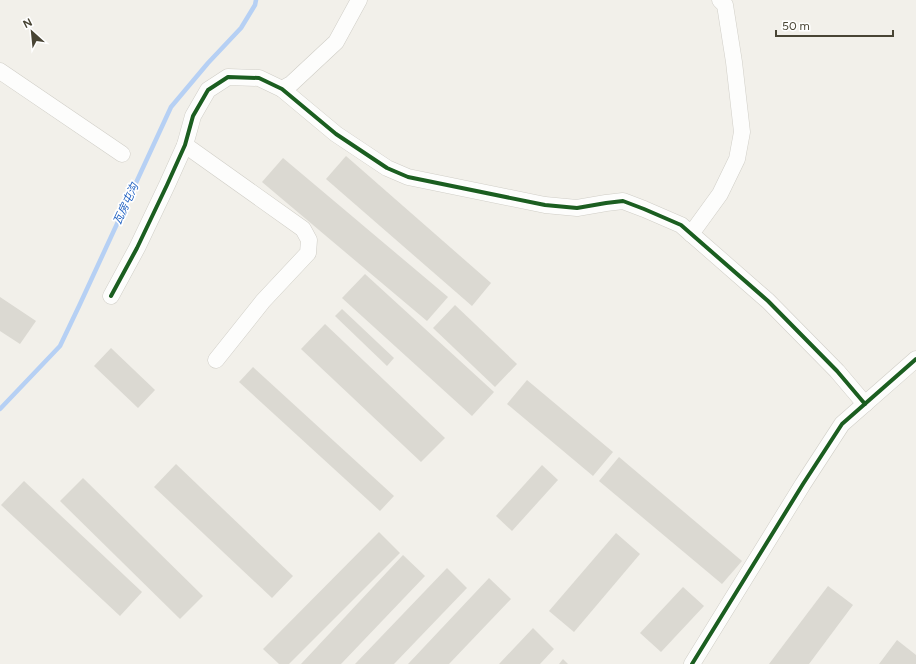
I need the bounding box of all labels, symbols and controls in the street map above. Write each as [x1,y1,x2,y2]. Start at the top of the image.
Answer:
north arrow [12,12,52,52]
scale bar [776,12,893,38]
text: N [21,16,34,31]
text: 50 m [782,19,810,33]
water label: 瓦房屯沟 [111,180,142,227]

